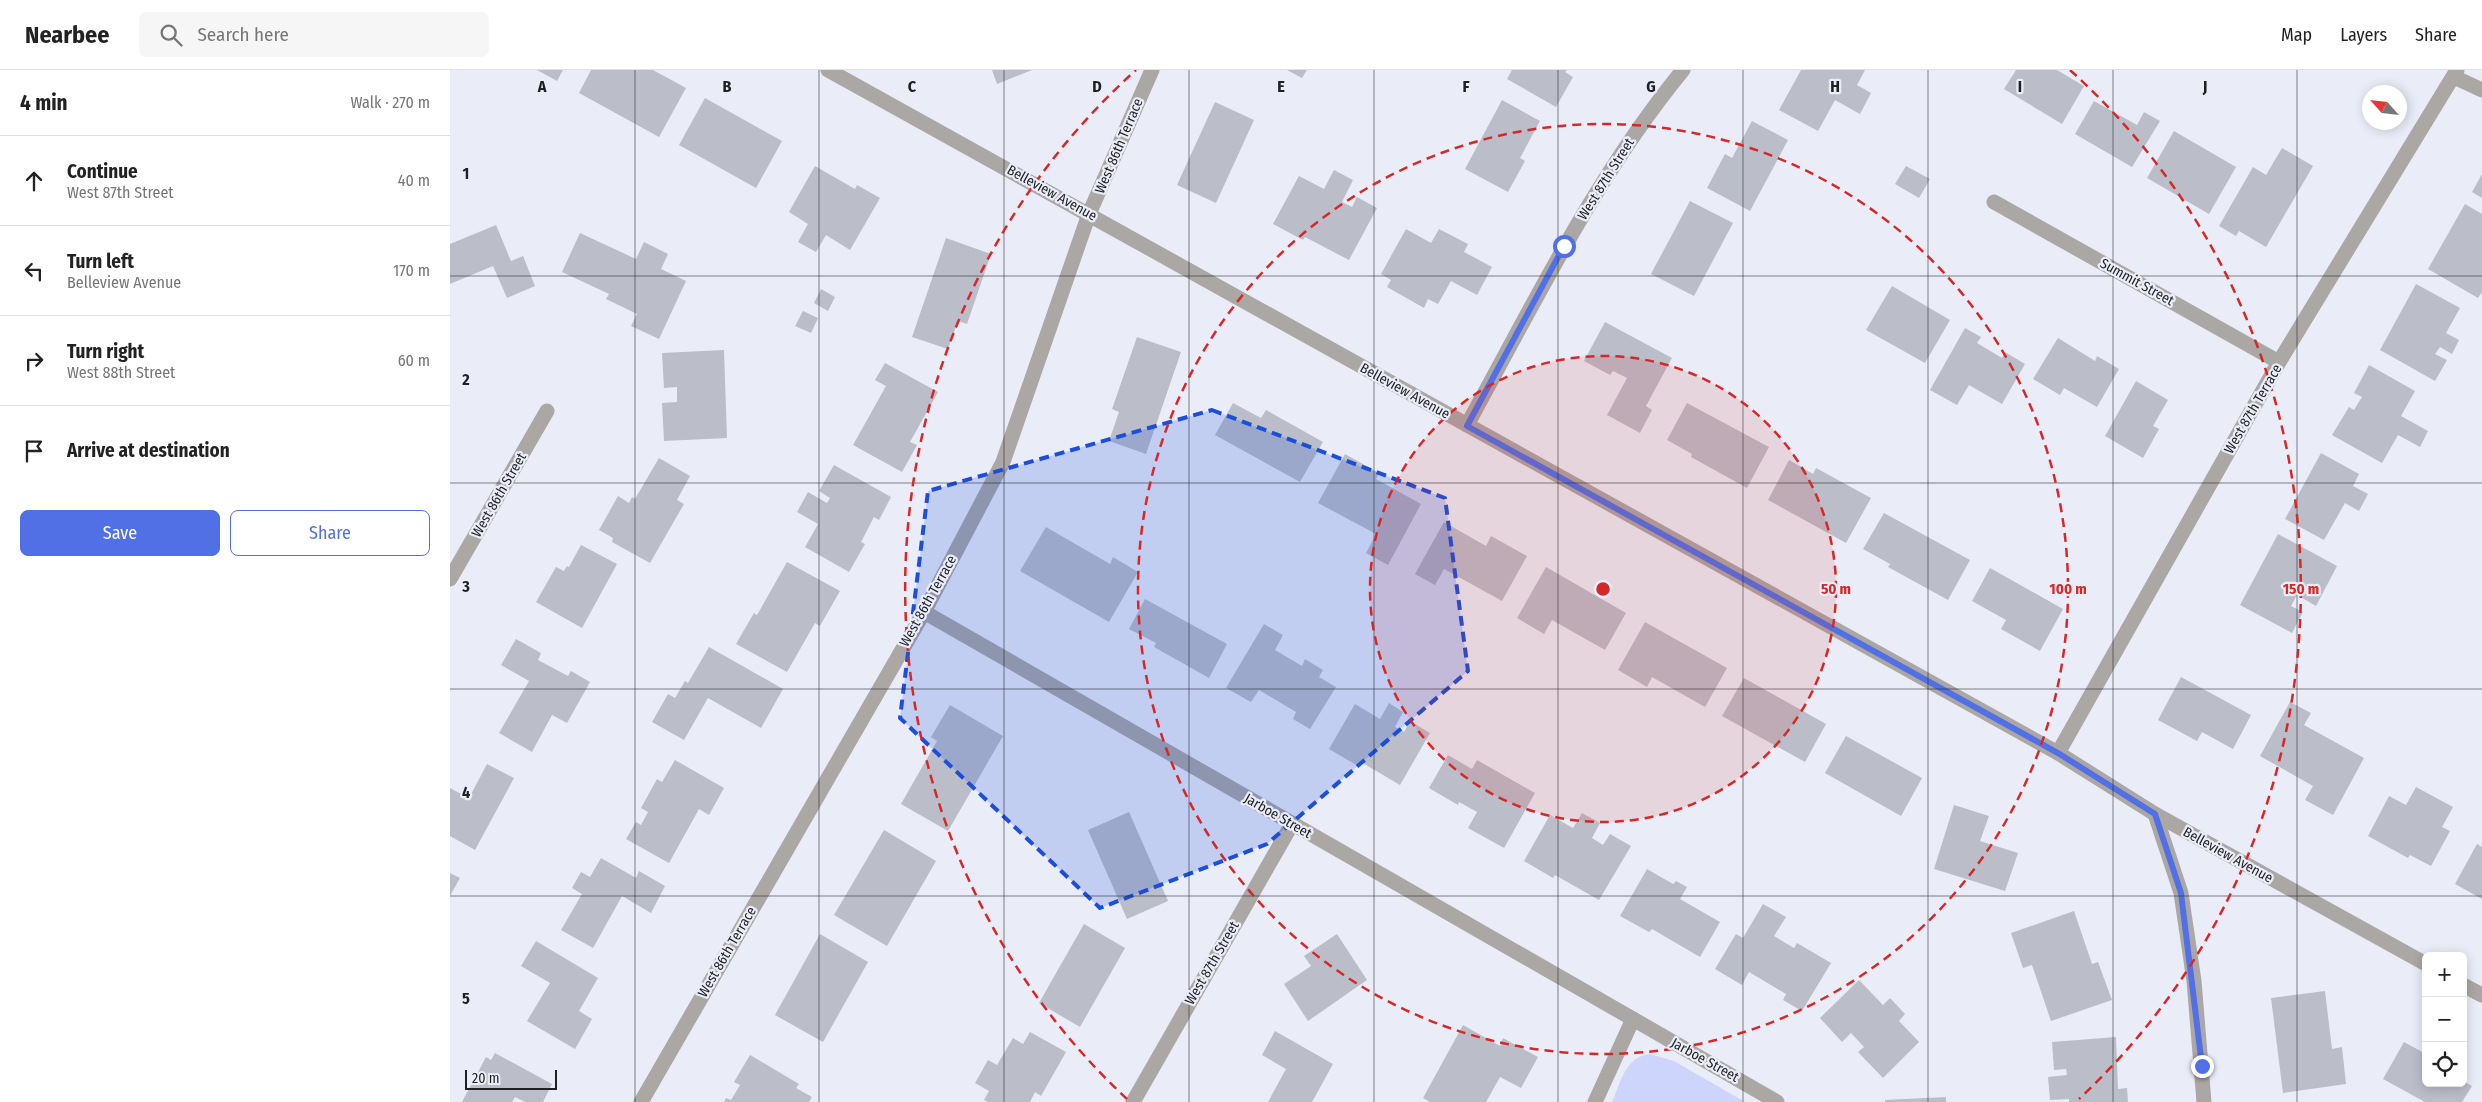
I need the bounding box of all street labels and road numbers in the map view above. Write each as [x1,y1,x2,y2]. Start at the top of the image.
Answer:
street label: West 86th Terrace [1091,96,1147,196]
street label: West 87th Street [1574,135,1638,223]
street label: Belleview Avenue [1004,161,1100,225]
street label: Summit Street [2097,255,2177,309]
street label: Belleview Avenue [1357,359,1453,423]
street label: West 87th Terrace [2221,361,2285,457]
street label: West 86th Street [468,449,530,540]
street label: West 86th Terrace [896,552,960,650]
street label: Jarboe Street [1241,790,1315,842]
street label: Belleview Avenue [2180,823,2276,887]
street label: West 86th Terrace [694,904,760,1000]
street label: West 87th Street [1181,918,1243,1008]
street label: Jarboe Street [1668,1034,1742,1086]

